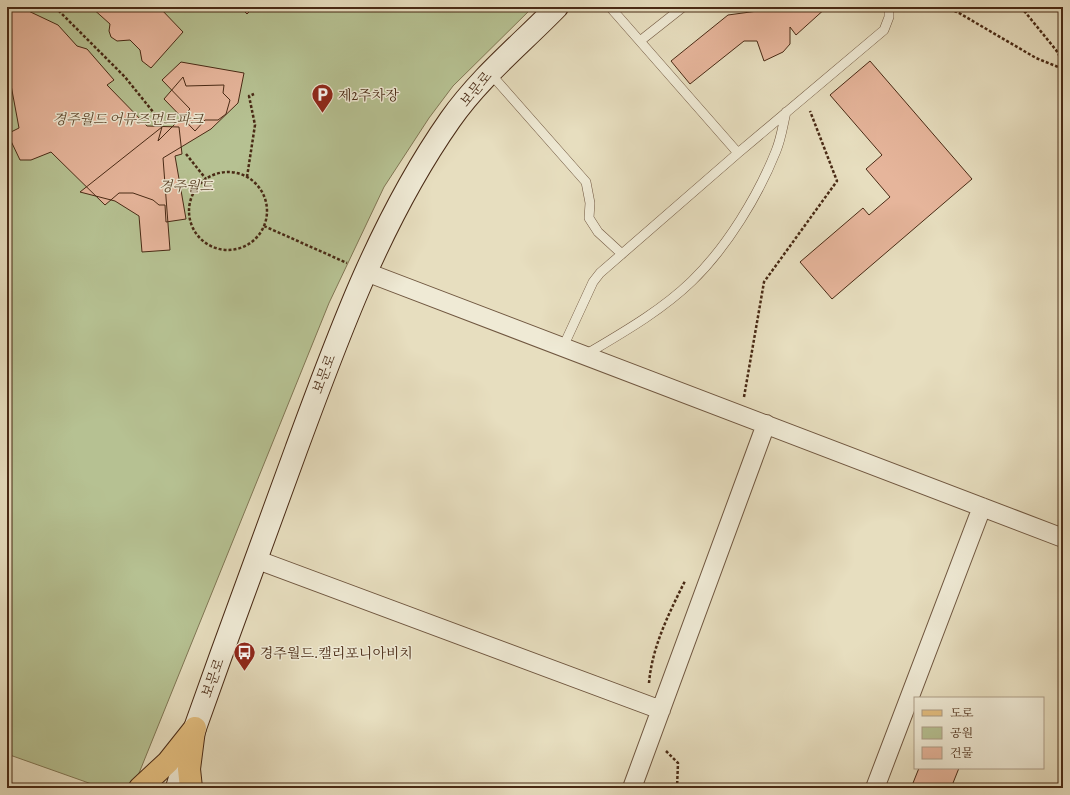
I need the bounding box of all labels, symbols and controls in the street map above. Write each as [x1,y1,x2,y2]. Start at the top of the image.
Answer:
street label: 보문로 [456,67,497,111]
parking icon: 제2주차장 [310,82,336,115]
place label: 제2주차장 [338,86,399,105]
park label: 경주월드 어뮤즈먼트파크 [52,110,204,129]
park label: 경주월드 [159,177,214,196]
street label: 보문로 [308,351,340,396]
bus stop icon: 경주월드.캘리포니아비치 [232,640,258,673]
place label: 경주월드.캘리포니아비치 [260,644,413,663]
street label: 보문로 [197,655,229,700]
legend [914,697,1044,769]
text: 도로 [950,705,974,721]
text: 공원 [950,725,973,741]
text: 건물 [950,745,974,761]

